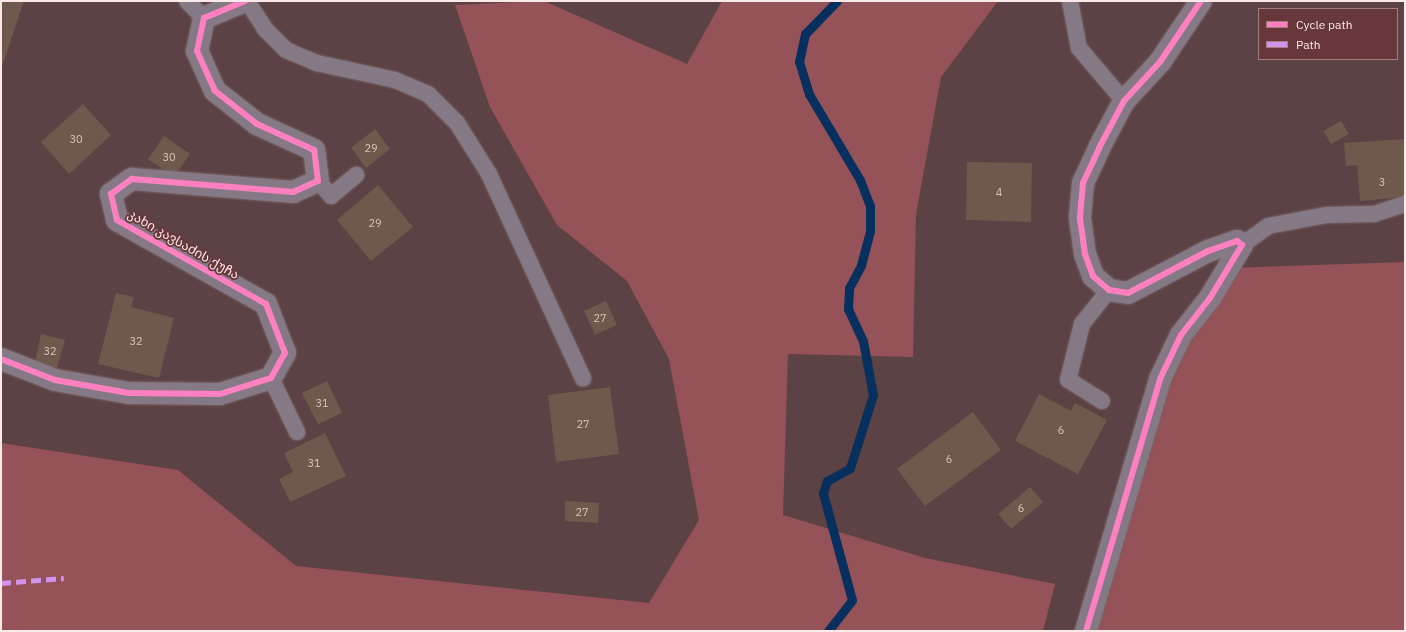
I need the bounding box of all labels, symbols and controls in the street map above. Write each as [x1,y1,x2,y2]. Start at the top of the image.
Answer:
legend [1258,8,1398,60]
text: Cycle path [1296,17,1353,32]
text: Path [1296,37,1321,52]
house number: 30 [69,132,83,146]
house number: 29 [364,141,378,155]
house number: 30 [162,150,176,164]
house number: 3 [1379,175,1385,189]
house number: 4 [996,185,1002,199]
street label: კახი კავსაძის ქუჩა [125,207,241,283]
house number: 29 [368,216,382,230]
house number: 27 [593,311,607,325]
house number: 32 [129,334,143,348]
house number: 32 [43,344,57,358]
house number: 31 [315,396,329,410]
house number: 27 [576,417,590,431]
house number: 6 [1058,423,1064,437]
house number: 6 [946,452,952,466]
house number: 31 [307,456,321,470]
house number: 6 [1018,501,1024,515]
house number: 27 [575,505,589,519]

